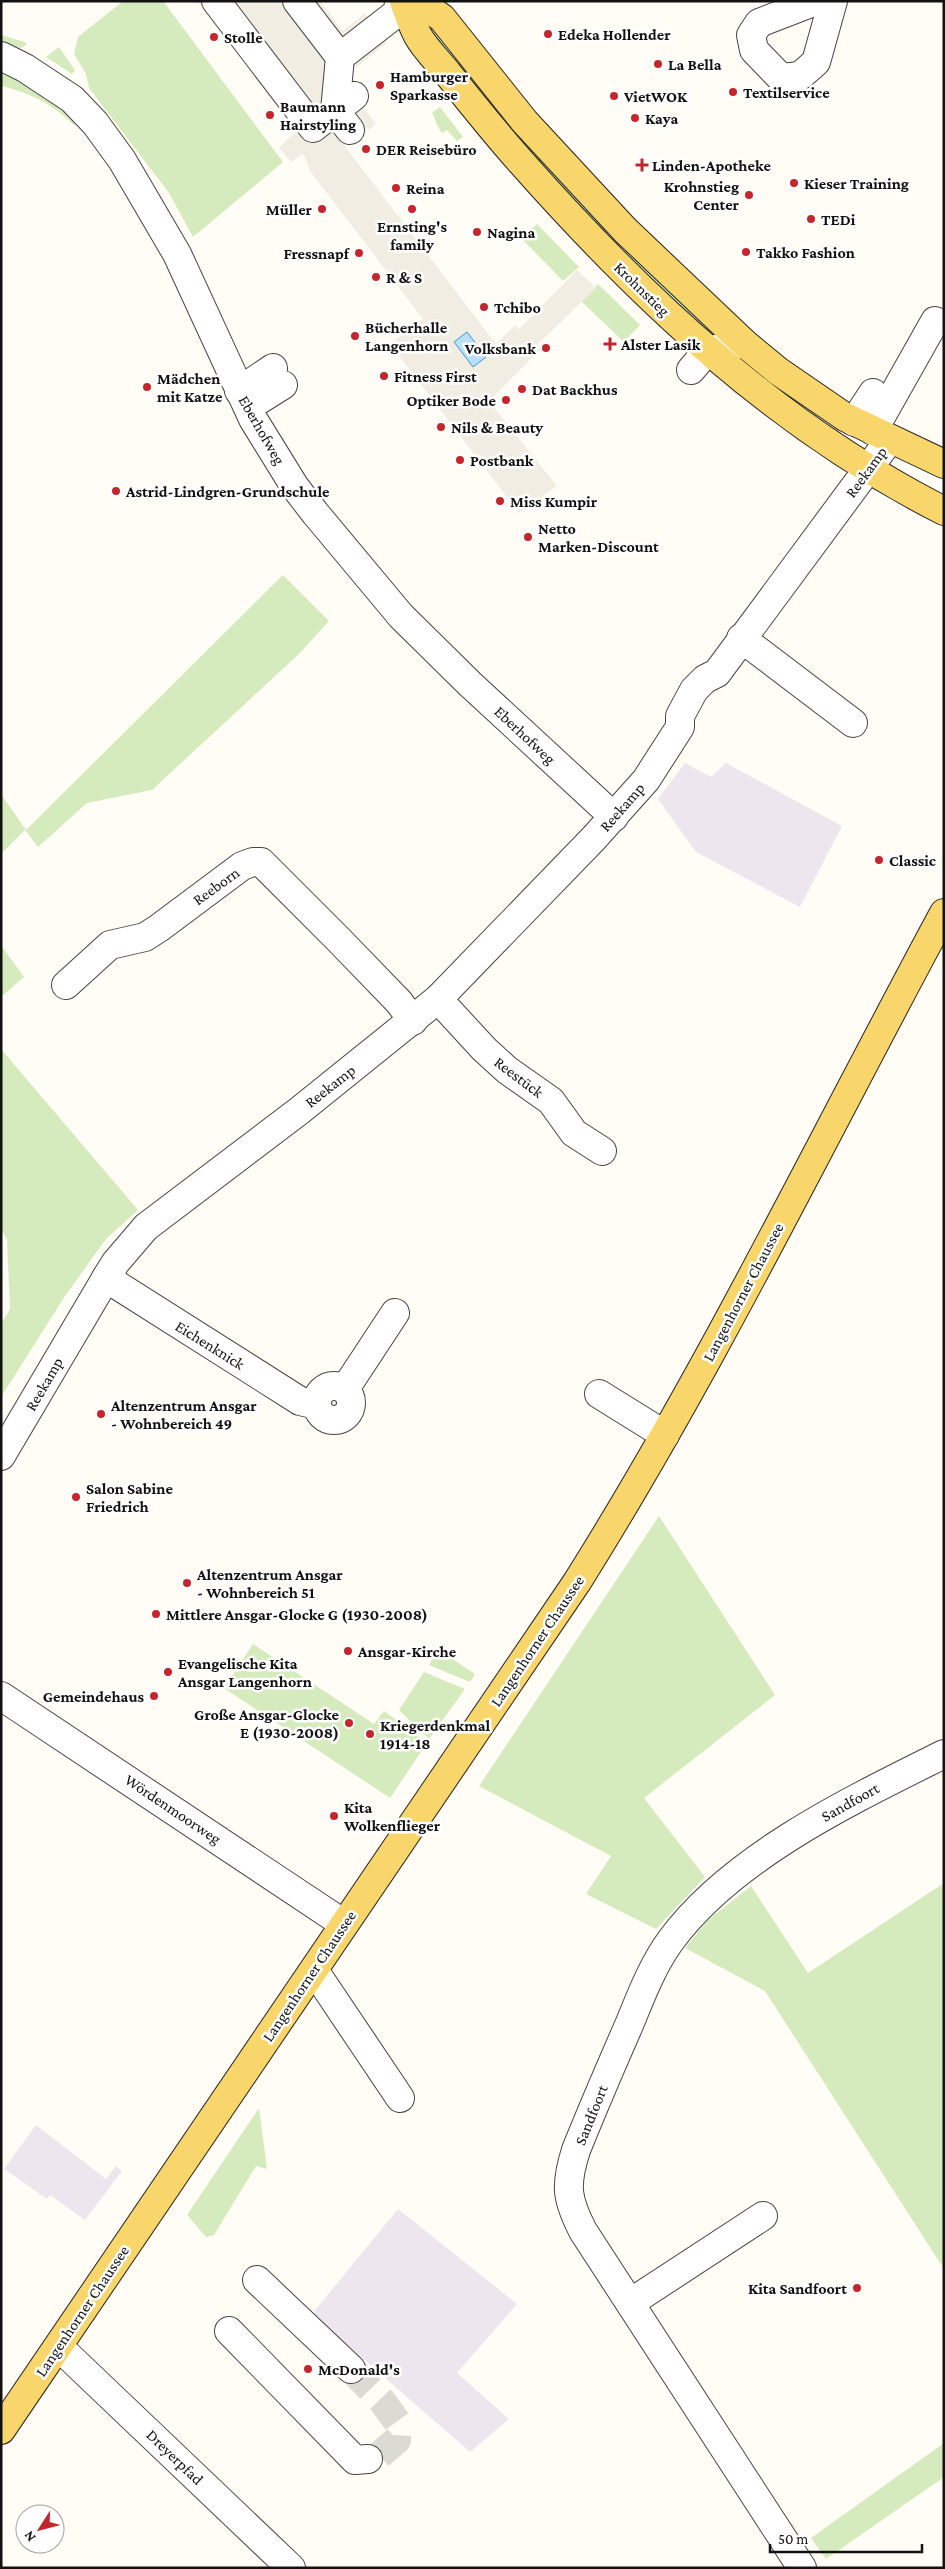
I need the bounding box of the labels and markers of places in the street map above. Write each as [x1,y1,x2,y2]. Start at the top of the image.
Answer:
place label: Edeka Hollender [558,26,671,43]
marker: Edeka Hollender [542,28,554,40]
place label: Stolle [224,29,263,46]
marker: Stolle [208,31,220,43]
place label: La Bella [668,56,722,73]
marker: La Bella [652,58,664,70]
place label: Hamburger Sparkasse [390,68,469,103]
marker: Hamburger Sparkasse [374,79,386,91]
place label: Textilservice [743,84,830,101]
marker: Textilservice [727,86,739,98]
place label: VietWOK [623,88,688,105]
marker: VietWOK [608,90,620,102]
place label: Baumann Hairstyling [280,98,356,133]
marker: Baumann Hairstyling [264,109,276,121]
place label: Kaya [645,110,678,127]
marker: Kaya [629,112,641,124]
place label: DER Reisebüro [376,141,477,158]
marker: DER Reisebüro [360,143,372,155]
place label: Linden-Apotheke [652,157,771,174]
marker: Linden-Apotheke [636,159,648,171]
place label: Kieser Training [804,175,909,192]
marker: Kieser Training [788,177,800,189]
place label: Krohnstieg Center [664,178,740,213]
place label: Reina [406,180,445,197]
marker: Reina [390,182,402,194]
marker: Krohnstieg Center [743,189,755,201]
place label: Müller [266,201,313,218]
marker: Müller [316,203,328,215]
marker: Ernsting's family [406,203,418,215]
place label: TEDi [821,211,856,228]
marker: TEDi [805,213,817,225]
place label: Ernsting's family [377,218,447,253]
place label: Nagina [487,224,535,241]
marker: Nagina [471,226,483,238]
place label: Takko Fashion [756,244,855,261]
place label: Fressnapf [283,245,351,262]
marker: Takko Fashion [740,246,752,258]
marker: Fressnapf [353,247,365,259]
place label: R & S [386,269,422,286]
marker: R & S [370,271,382,283]
place label: Tchibo [494,299,541,316]
marker: Tchibo [478,301,490,313]
place label: Bücherhalle Langenhorn [365,319,448,354]
marker: Bücherhalle Langenhorn [349,330,361,342]
place label: Alster Lasik [620,336,701,353]
marker: Alster Lasik [603,337,617,351]
place label: Volksbank [464,340,536,357]
marker: Volksbank [540,342,552,354]
place label: Fitness First [394,368,477,385]
place label: Mädchen mit Katze [157,370,223,405]
marker: Fitness First [378,370,390,382]
marker: Mädchen mit Katze [141,381,153,393]
place label: Dat Backhus [532,381,618,398]
marker: Dat Backhus [516,383,528,395]
place label: Optiker Bode [406,392,497,409]
marker: Optiker Bode [500,394,512,406]
place label: Nils & Beauty [451,419,543,436]
marker: Nils & Beauty [435,421,447,433]
place label: Postbank [470,452,534,469]
marker: Postbank [454,454,466,466]
place label: Astrid-Lindgren-Grundschule [125,483,330,500]
marker: Astrid-Lindgren-Grundschule [110,485,122,497]
place label: Miss Kumpir [510,493,598,510]
marker: Miss Kumpir [494,495,506,507]
place label: Netto Marken-Discount [538,520,659,555]
marker: Netto Marken-Discount [522,531,534,543]
place label: Classic [889,852,936,869]
marker: Classic [873,854,885,866]
place label: Altenzentrum Ansgar - Wohnbereich 49 [110,1397,257,1432]
marker: Altenzentrum Ansgar - Wohnbereich 49 [95,1408,107,1420]
place label: Salon Sabine Friedrich [86,1480,173,1515]
marker: Salon Sabine Friedrich [70,1491,82,1503]
place label: Altenzentrum Ansgar - Wohnbereich 51 [196,1566,343,1601]
marker: Altenzentrum Ansgar - Wohnbereich 51 [181,1577,193,1589]
place label: Mittlere Ansgar-Glocke G (1930-2008) [166,1606,428,1624]
marker: Mittlere Ansgar-Glocke G (1930-2008) [150,1608,162,1620]
place label: Ansgar-Kirche [357,1643,457,1660]
marker: Ansgar-Kirche [342,1645,354,1657]
place label: Evangelische Kita Ansgar Langenhorn [177,1655,312,1690]
marker: Evangelische Kita Ansgar Langenhorn [162,1666,174,1678]
place label: Gemeindehaus [43,1688,144,1705]
marker: Gemeindehaus [148,1690,160,1702]
place label: Große Ansgar-Glocke E (1930-2008) [194,1706,340,1742]
marker: Große Ansgar-Glocke E (1930-2008) [343,1717,355,1729]
place label: Kriegerdenkmal 1914-18 [380,1717,491,1752]
marker: Kriegerdenkmal 1914-18 [364,1728,376,1740]
place label: Kita Wolkenflieger [343,1799,441,1834]
marker: Kita Wolkenflieger [328,1810,340,1822]
place label: Kita Sandfoort [748,2280,847,2297]
marker: Kita Sandfoort [851,2282,863,2294]
place label: McDonald's [318,2361,400,2378]
marker: McDonald's [302,2363,314,2375]

